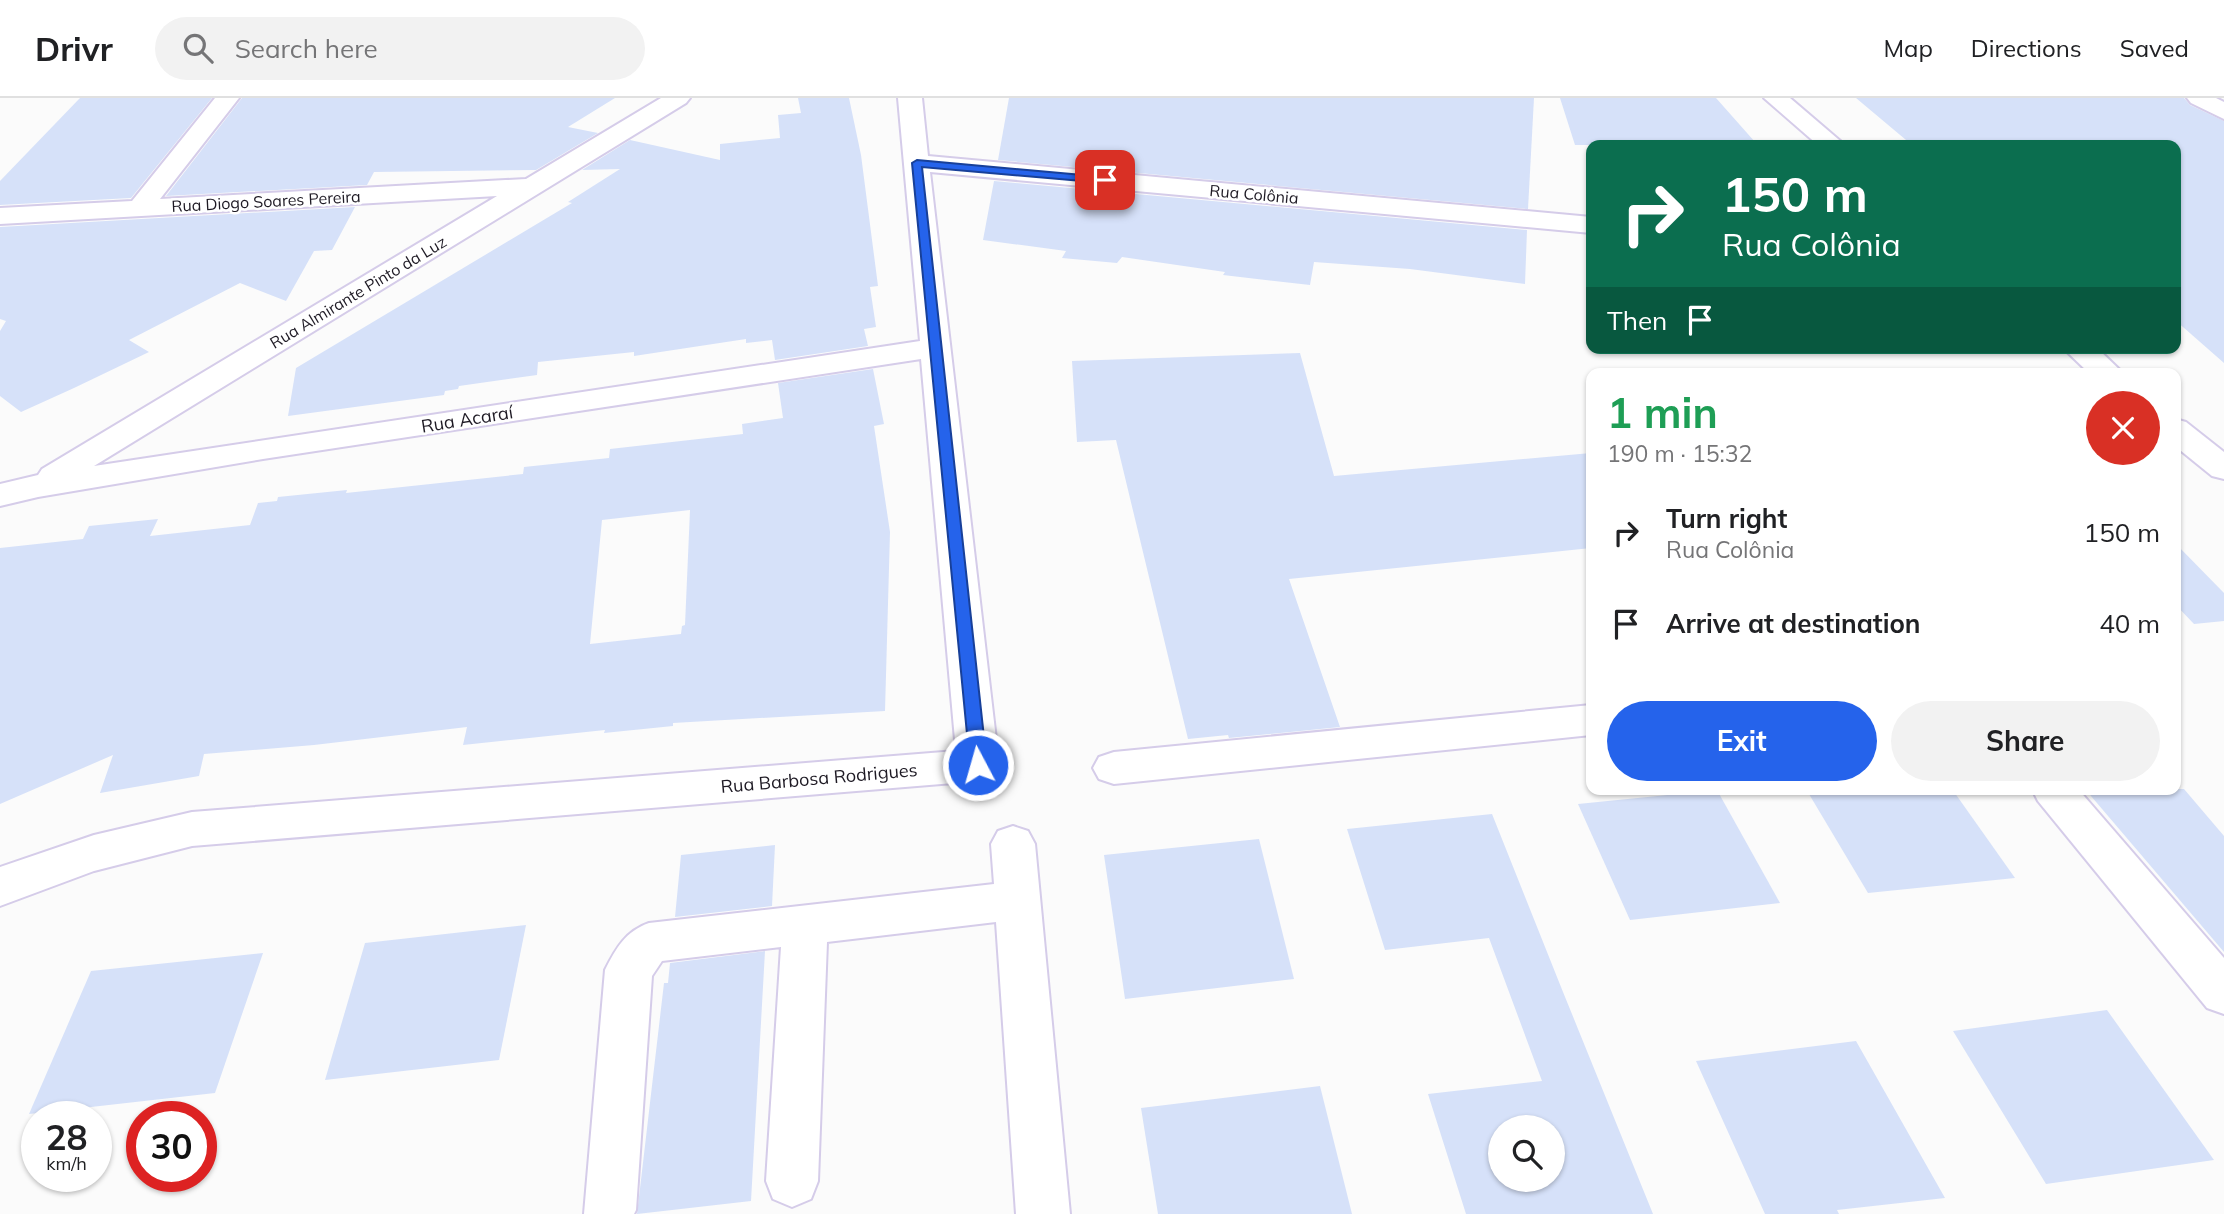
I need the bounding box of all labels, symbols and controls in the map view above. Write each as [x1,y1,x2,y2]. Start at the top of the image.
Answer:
search box [155,17,645,80]
text: Drivr [35,28,113,69]
icon: search [179,29,217,67]
text: Search here [235,32,378,65]
text: Map [1883,33,1933,63]
text: Directions [1971,33,2082,63]
text: Saved [2120,33,2189,63]
pin [1075,150,1135,210]
icon: arrive [1086,161,1124,199]
text: 150 m [1722,163,1868,224]
icon: right [1607,168,1698,259]
street label: Rua Colônia [1209,180,1299,208]
street label: Rua Diogo Soares Pereira [171,186,361,216]
text: Rua Colônia [1722,224,1901,264]
street label: Rua Almirante Pinto da Luz [266,231,450,353]
icon: arrive [1681,301,1719,339]
text: Then [1607,304,1667,337]
text: 1 min [1607,386,1718,439]
button: close [2086,391,2160,465]
street label: Rua Acaraí [419,400,516,438]
text: 190 m · 15:32 [1607,439,1752,468]
text: Turn right [1666,502,1787,535]
icon: right [1607,514,1645,552]
text: 150 m [2084,516,2160,549]
text: Rua Colônia [1666,535,1794,564]
icon: arrive [1607,605,1645,643]
text: Arrive at destination [1666,607,1921,640]
text: 40 m [2099,607,2160,640]
button: Exit [1607,701,1877,781]
button: Share [1891,701,2160,781]
position arrow [941,728,1015,802]
street label: Rua Barbosa Rodrigues [720,758,918,798]
speed limit sign: 30 [126,1101,217,1192]
text: 28 [45,1115,88,1159]
map controls [1488,1115,1565,1192]
button: search [1488,1115,1565,1192]
text: km/h [46,1152,87,1175]

